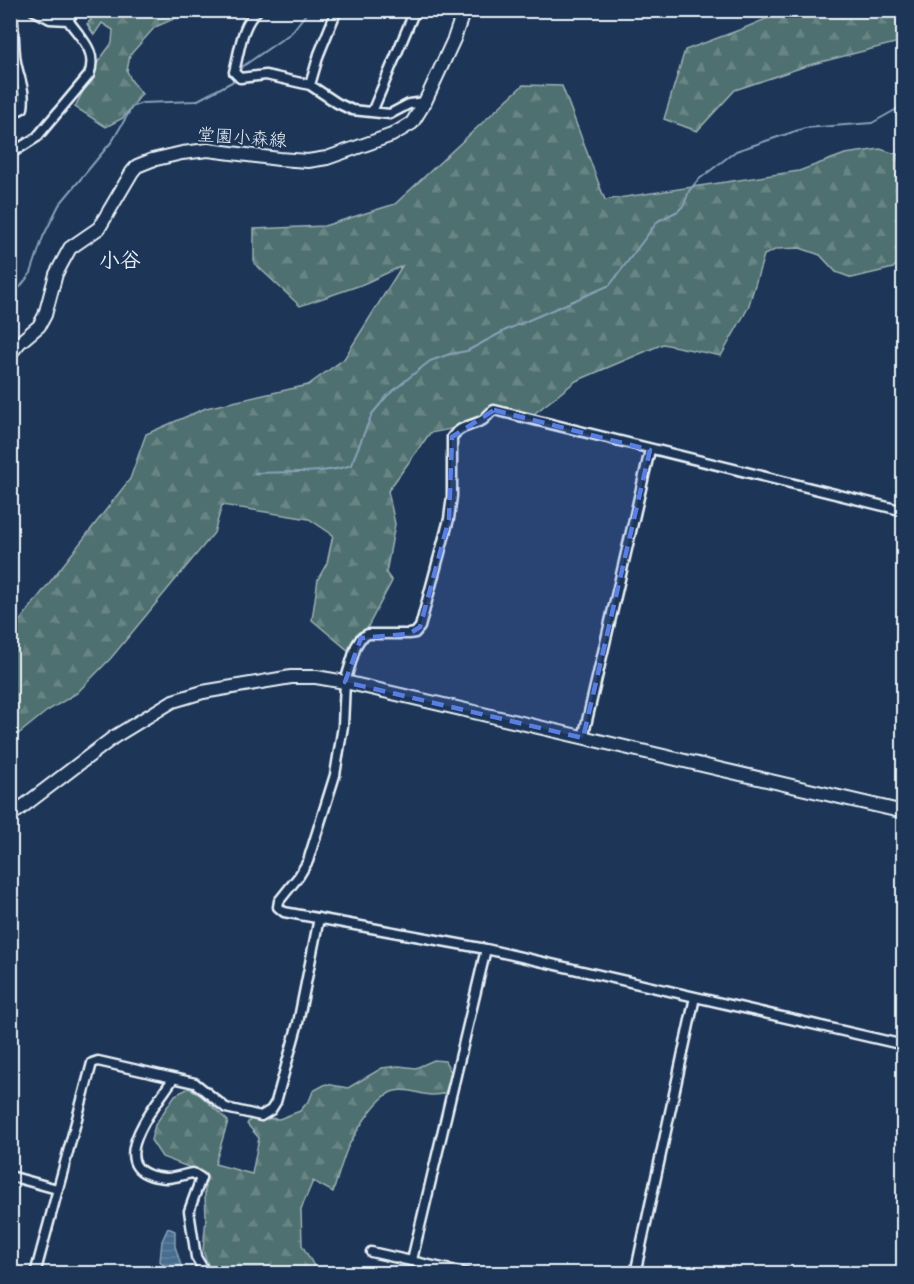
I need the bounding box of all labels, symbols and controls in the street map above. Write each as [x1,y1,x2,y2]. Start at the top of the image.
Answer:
street label: 堂園小森線 [196,124,288,152]
district label: 小谷 [99,248,141,272]

